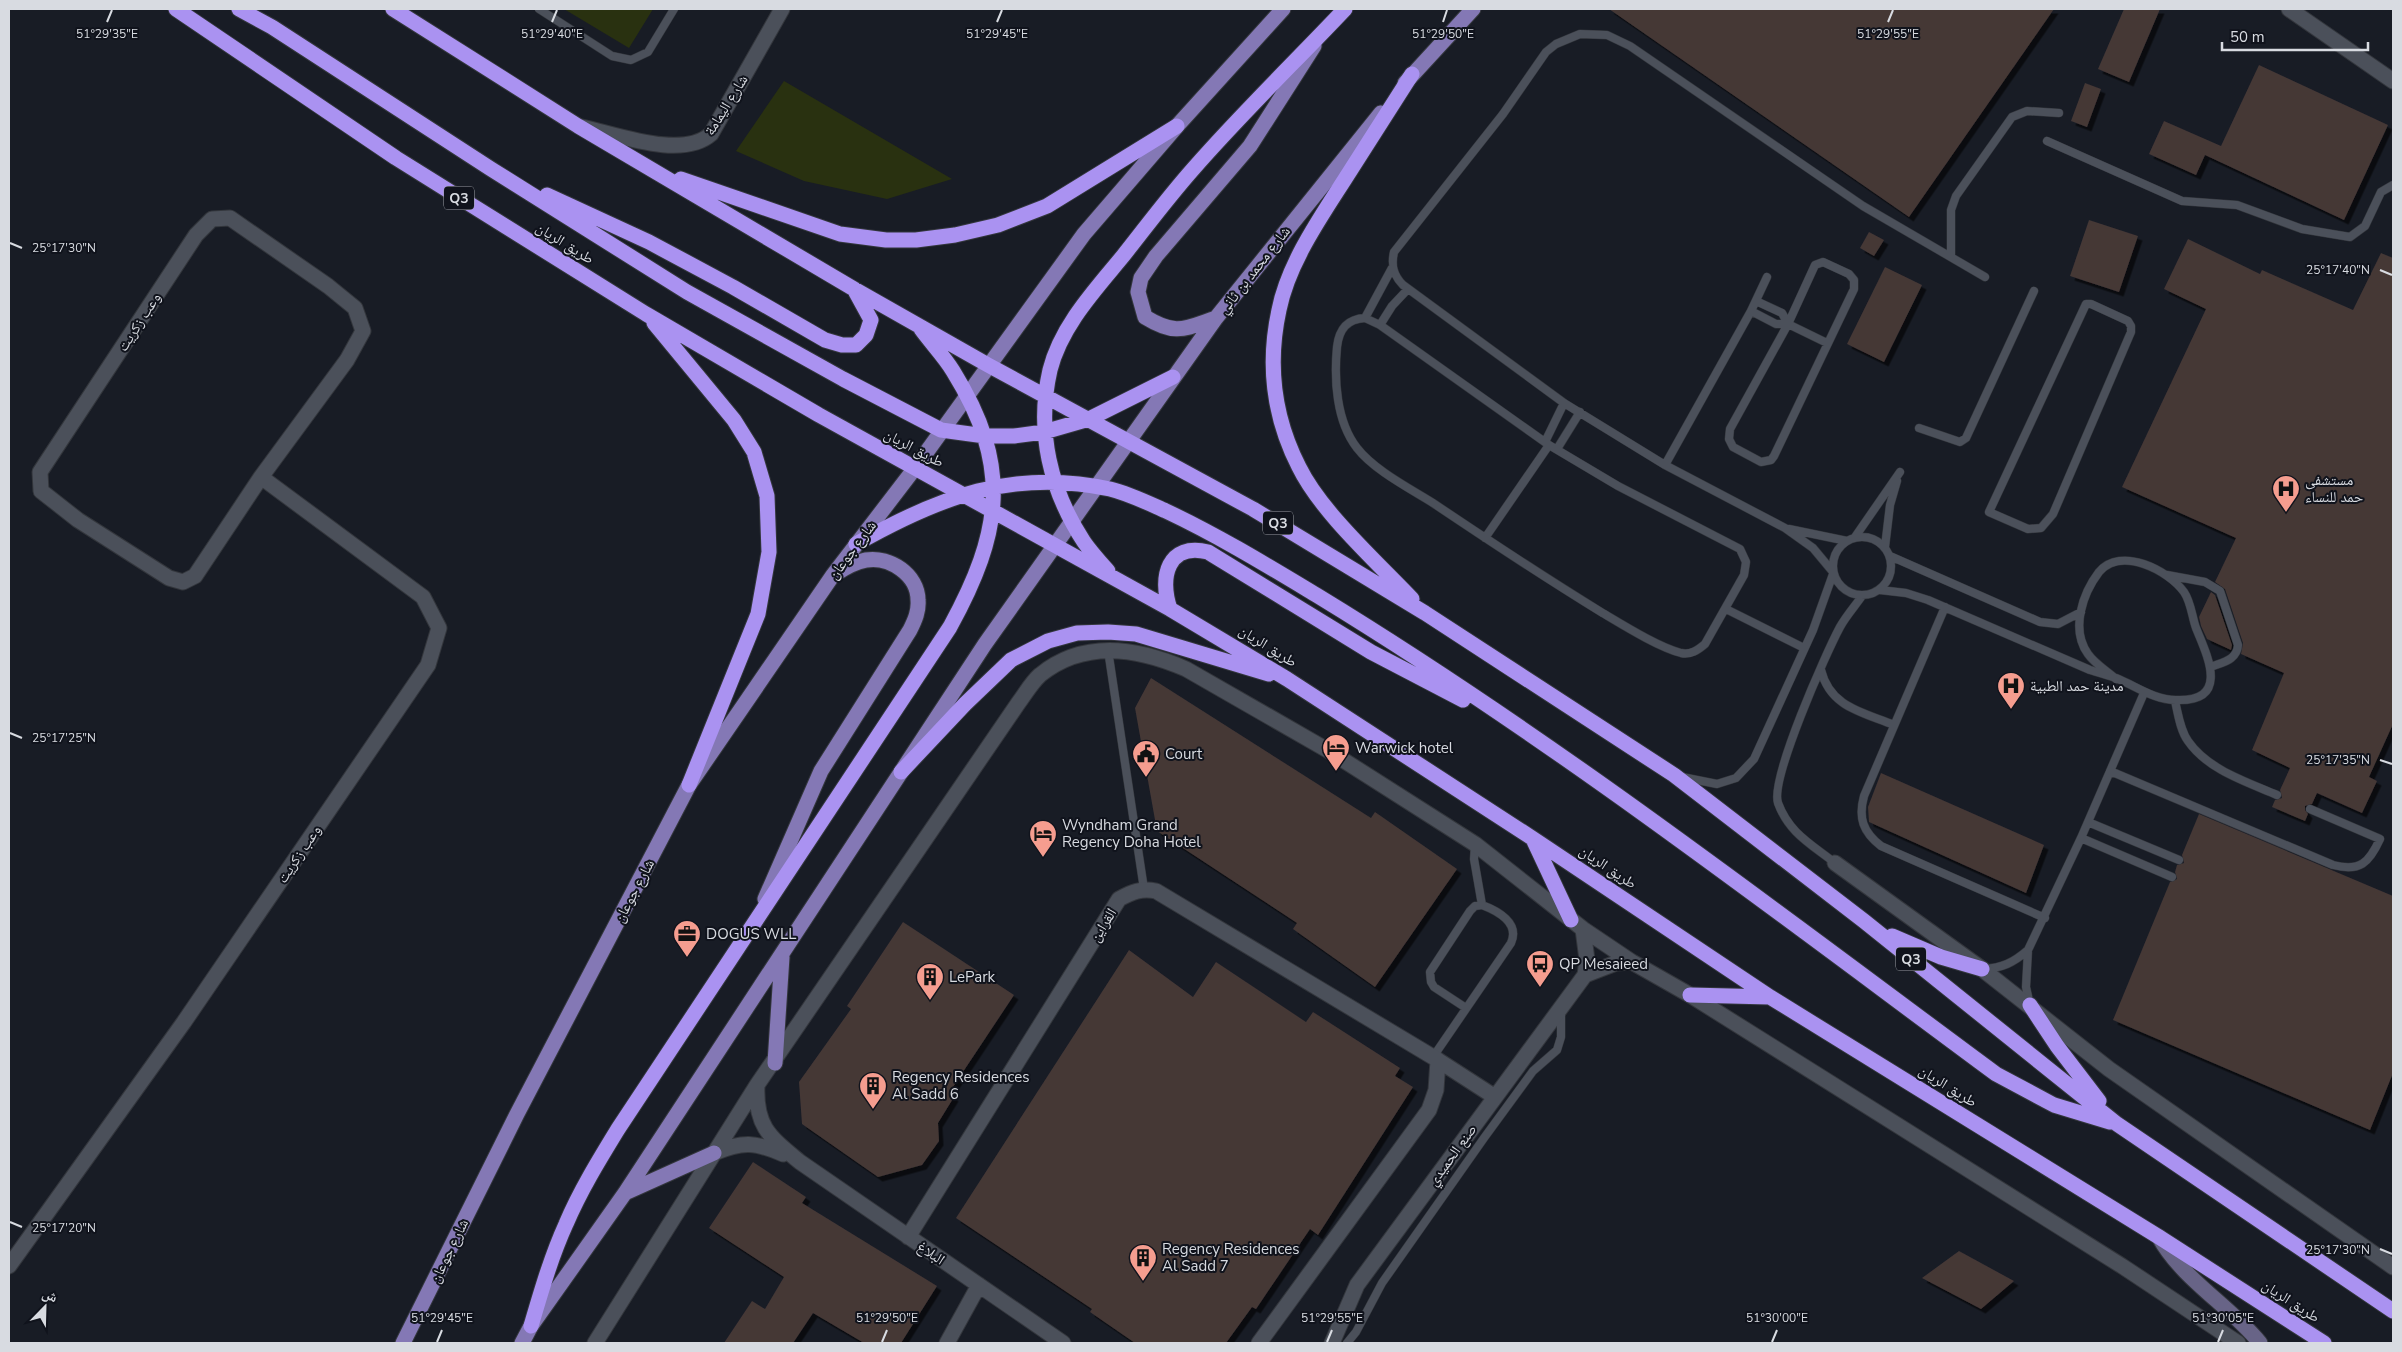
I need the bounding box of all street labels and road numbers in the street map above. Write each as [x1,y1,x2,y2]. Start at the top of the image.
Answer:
street label: شارع اليمامة [699,71,753,139]
road number: Q3 [444,187,474,210]
street label: طريق الريان [532,217,598,269]
street label: شارع محمد بن ثاني [1213,222,1296,319]
street label: وعب زكريت [113,289,165,355]
street label: طريق الريان [881,424,948,472]
road number: Q3 [1263,512,1293,534]
street label: شارع جوعان [823,516,881,584]
street label: طريق الريان [1235,620,1301,672]
street label: وعب زكريت [272,821,326,887]
street label: طريق الريان [1575,840,1641,894]
street label: شارع جوعان [609,856,659,926]
street label: القراين [1085,904,1121,946]
road number: Q3 [1896,948,1926,971]
street label: طريق الريان [1915,1060,1981,1112]
street label: صنع الحميدي [1423,1120,1483,1191]
street label: شارع جوعان [425,1215,473,1286]
street label: البلاغ [913,1237,949,1269]
street label: طريق الريان [2258,1275,2324,1327]

